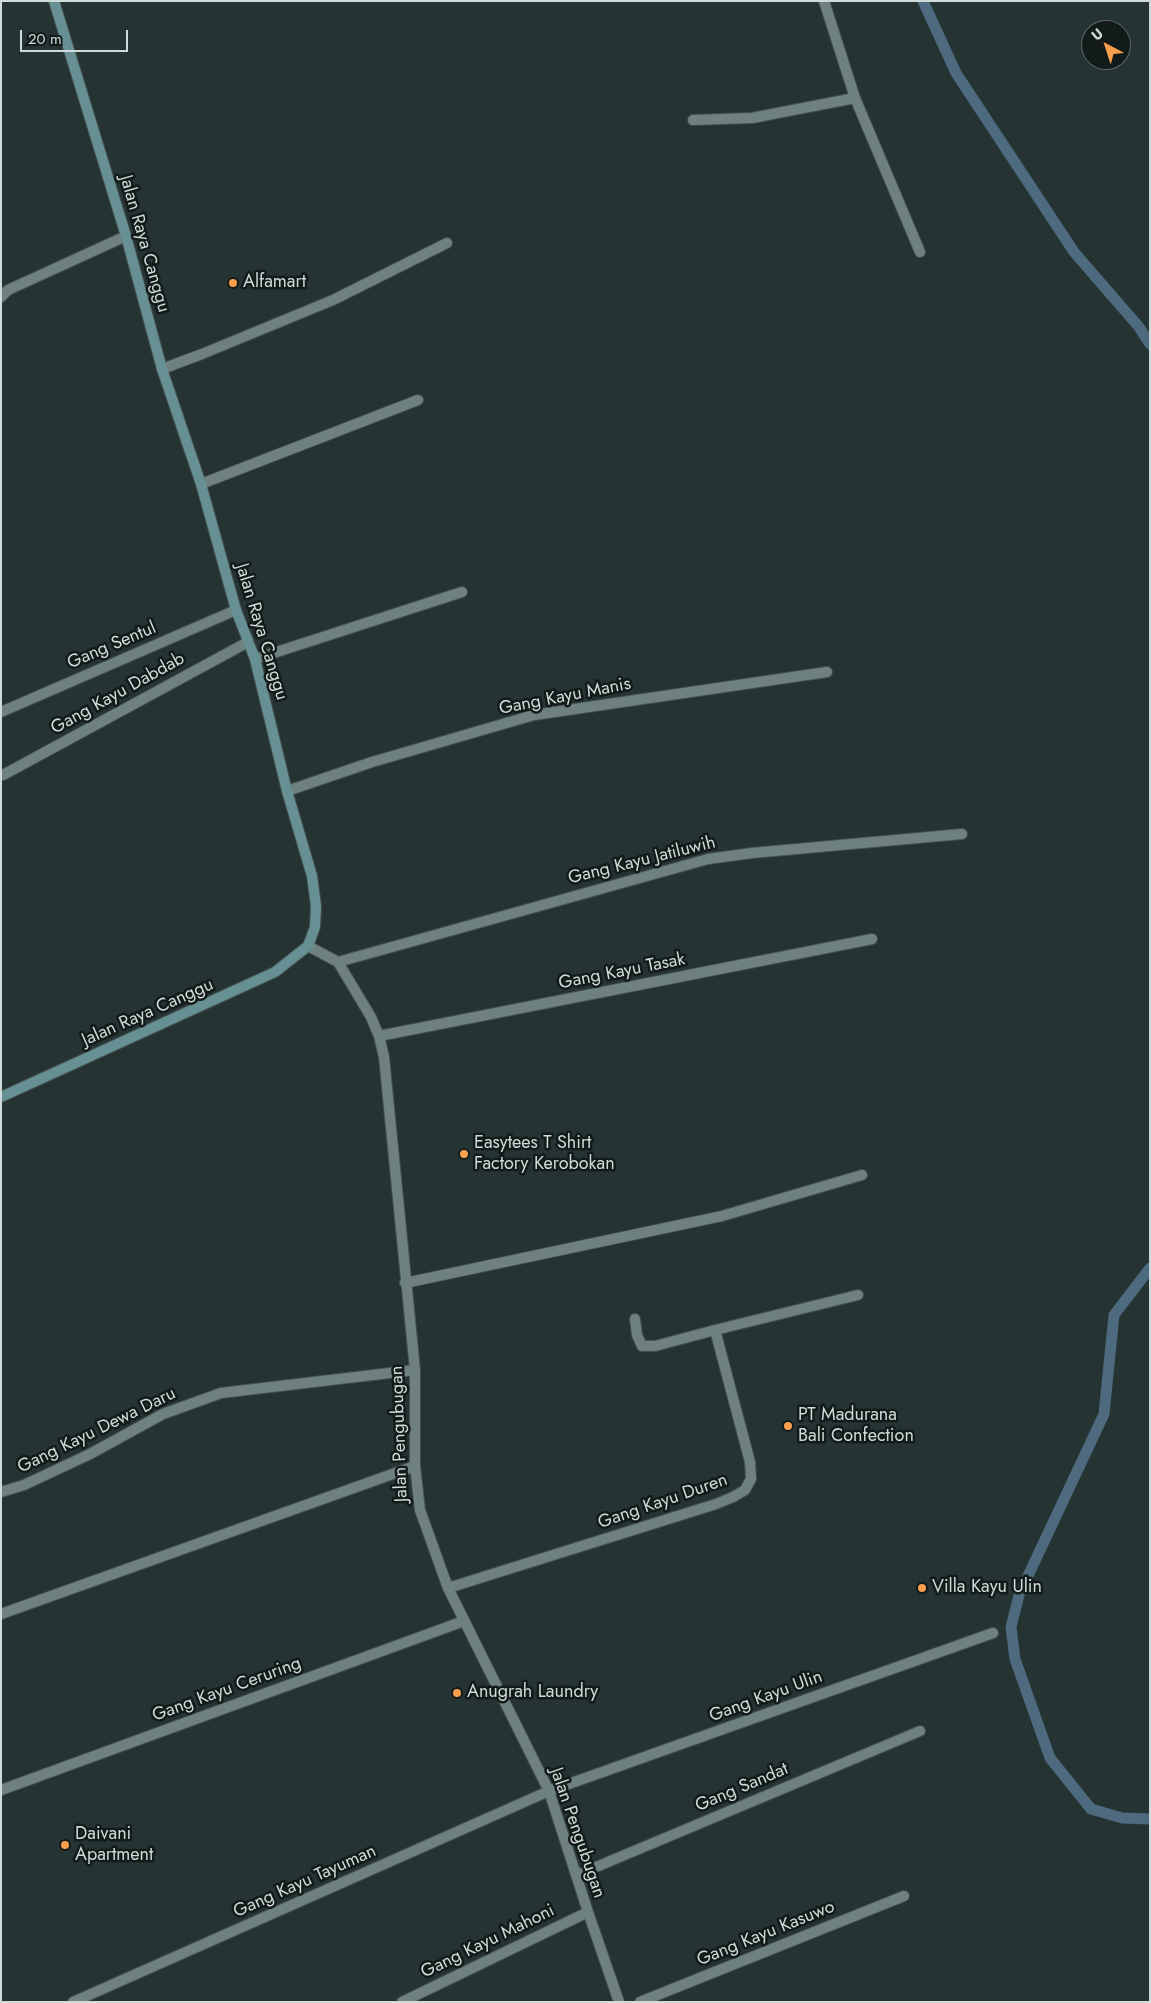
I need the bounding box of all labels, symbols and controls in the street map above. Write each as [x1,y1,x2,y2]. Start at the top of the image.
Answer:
scale bar [22,20,130,52]
north arrow [1081,20,1131,70]
text: U [1087,23,1107,45]
text: 20 m [28,28,62,50]
street label: Jalan Raya Canggu [114,173,174,315]
place label: Alfamart [243,272,306,294]
marker: Alfamart [227,277,239,289]
street label: Jalan Raya Canggu [230,561,292,703]
street label: Gang Sentul [64,618,160,674]
street label: Gang Kayu Dabdab [47,648,189,740]
street label: Gang Kayu Manis [497,674,633,720]
street label: Gang Kayu Jatiluwih [566,832,718,890]
street label: Gang Kayu Tasak [557,949,687,995]
street label: Jalan Raya Canggu [79,974,217,1052]
place label: Easytees T Shirt Factory Kerobokan [474,1133,615,1176]
marker: Easytees T Shirt Factory Kerobokan [458,1148,470,1160]
street label: Jalan Pengubugan [387,1365,413,1503]
street label: Gang Kayu Dewa Daru [14,1383,180,1479]
place label: PT Madurana Bali Confection [798,1405,914,1448]
marker: PT Madurana Bali Confection [782,1420,794,1432]
street label: Gang Kayu Duren [595,1470,731,1534]
place label: Villa Kayu Ulin [932,1577,1042,1599]
marker: Villa Kayu Ulin [916,1582,928,1594]
street label: Gang Kayu Ceruring [150,1653,304,1727]
street label: Gang Kayu Ulin [707,1667,825,1727]
place label: Anugrah Laundry [467,1682,598,1704]
marker: Anugrah Laundry [451,1687,463,1699]
street label: Gang Sandat [692,1759,792,1817]
street label: Jalan Pengubugan [545,1765,609,1901]
place label: Daivani Apartment [75,1824,153,1866]
marker: Daivani Apartment [59,1839,71,1851]
street label: Gang Kayu Tayuman [230,1841,380,1923]
street label: Gang Kayu Kasuwo [694,1897,838,1971]
street label: Gang Kayu Mahoni [418,1900,558,1984]

